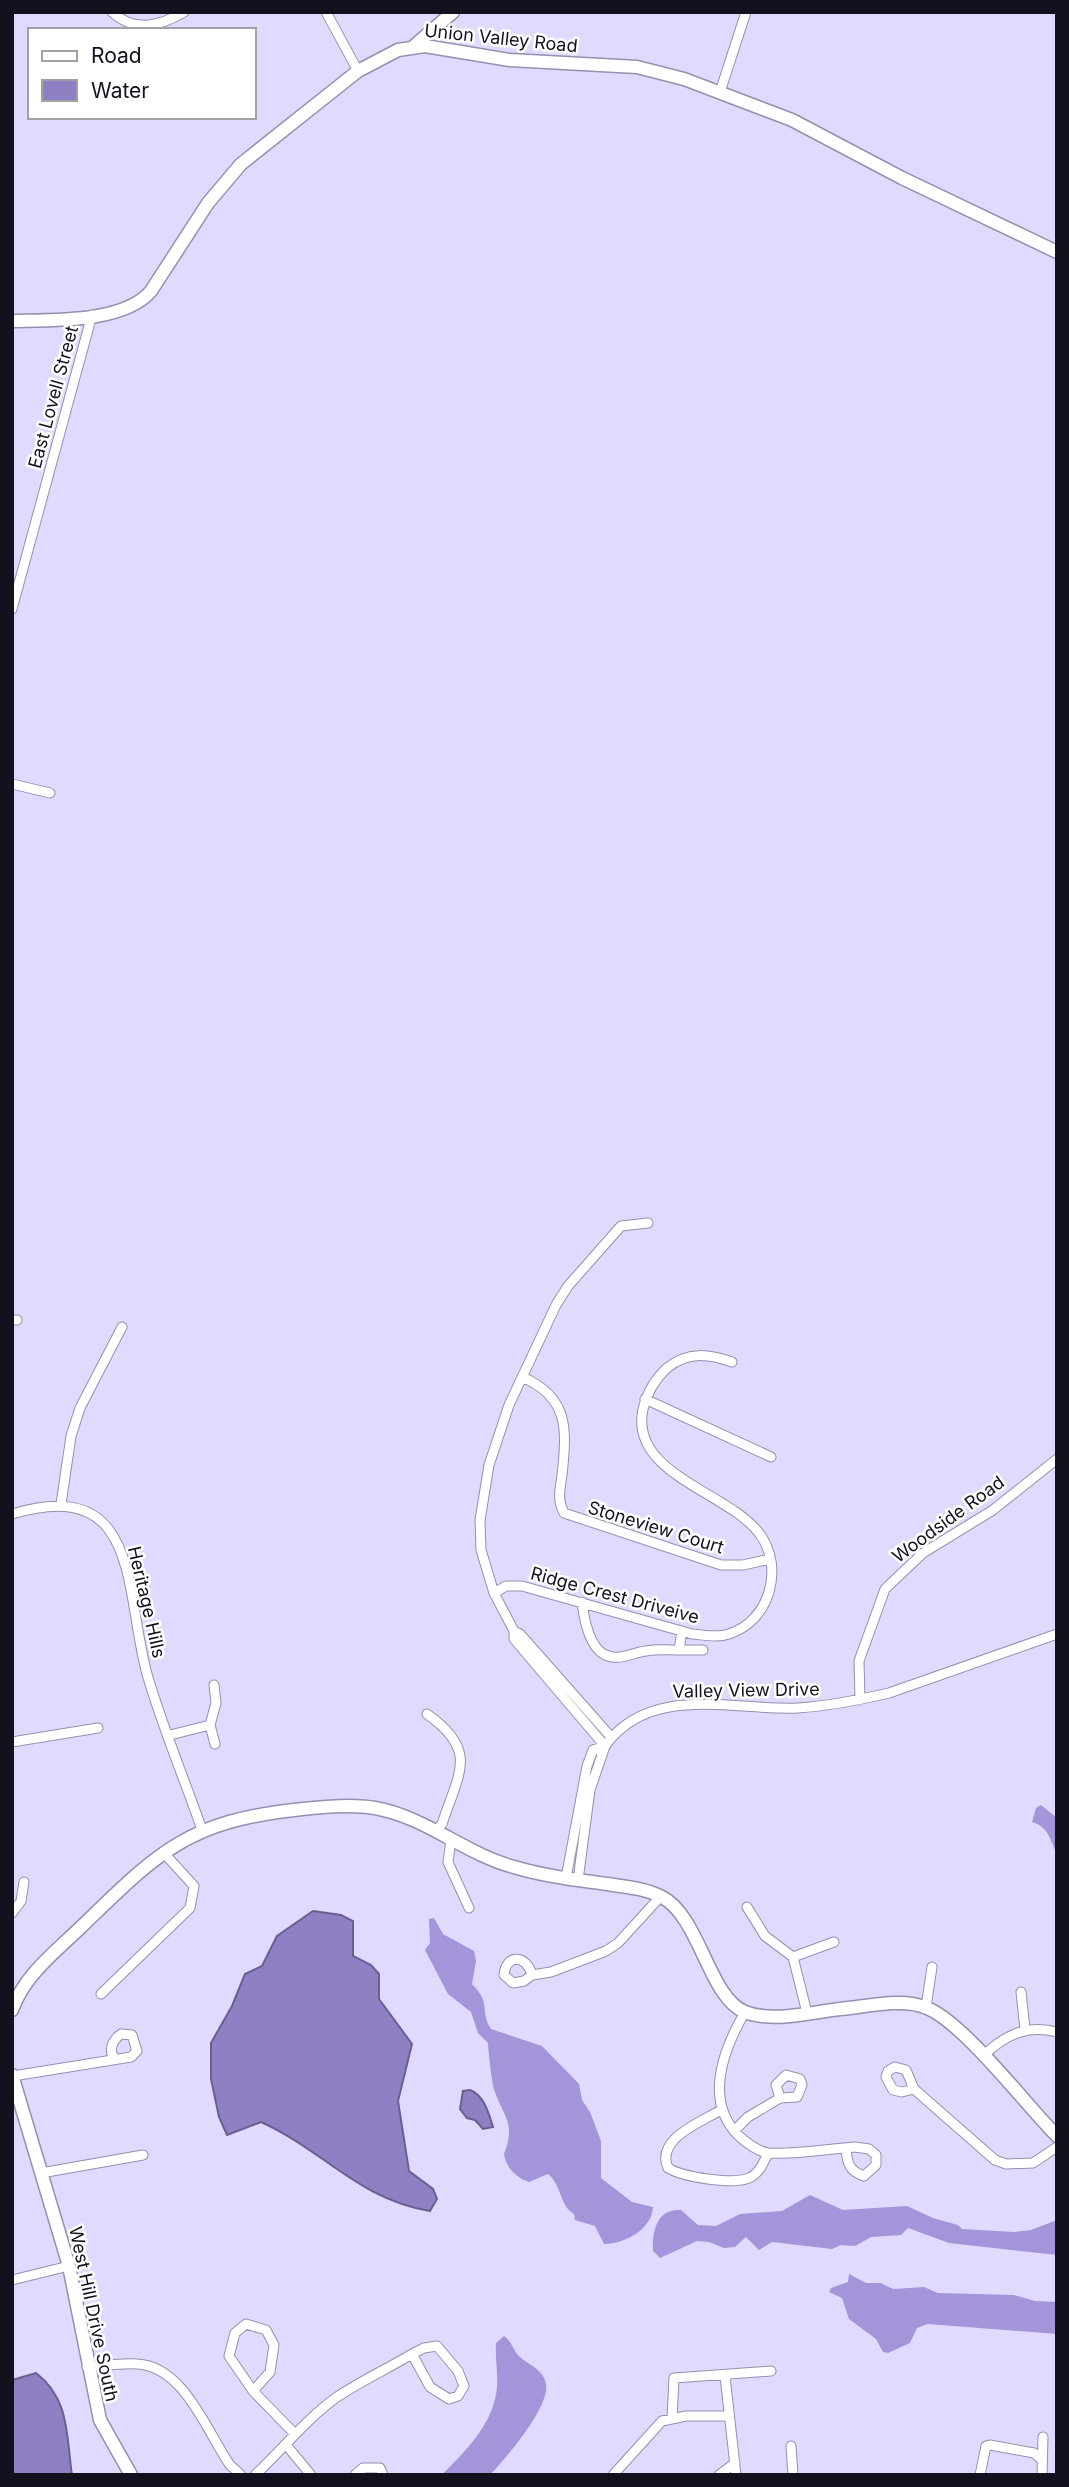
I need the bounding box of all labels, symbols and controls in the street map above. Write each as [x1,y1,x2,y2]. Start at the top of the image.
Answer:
street label: Union Valley Road [423,20,579,56]
legend [28,28,256,119]
text: Road [91,43,142,68]
text: Water [91,78,149,103]
street label: East Lovell Street [24,323,82,471]
street label: Woodside Road [888,1471,1008,1567]
street label: Stoneview Court [586,1496,726,1558]
street label: Heritage Hills [124,1544,170,1660]
street label: Ridge Crest Driveive [529,1562,701,1628]
street label: Valley View Drive [672,1678,820,1702]
street label: West Hill Drive South [65,2224,123,2404]

